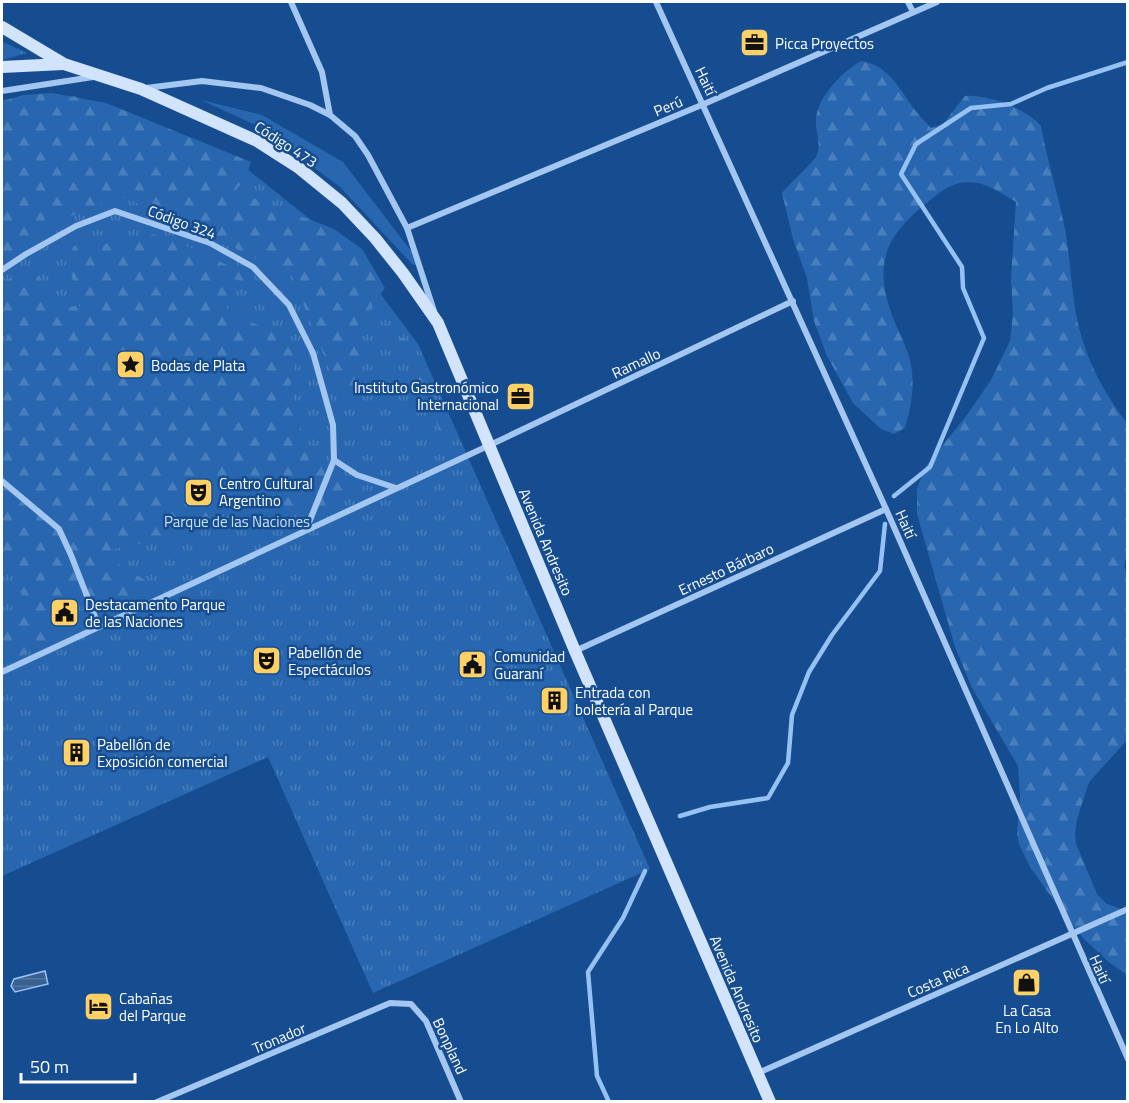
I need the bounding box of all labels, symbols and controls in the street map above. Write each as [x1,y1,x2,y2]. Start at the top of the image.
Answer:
office icon: Picca Proyectos [738,27,770,59]
place label: Picca Proyectos [775,32,874,55]
street label: Haití [689,63,723,101]
street label: Perú [650,90,686,122]
street label: Código 473 [250,115,322,173]
street label: Código 324 [145,199,219,245]
street label: Ramallo [608,342,664,384]
place icon: Bodas de Plata [114,349,146,381]
place label: Bodas de Plata [151,354,246,377]
place label: Instituto Gastronómico Internacional [354,376,499,416]
office icon: Instituto Gastronómico Internacional [504,380,536,412]
place label: Centro Cultural Argentino [219,472,313,512]
theatre icon: Centro Cultural Argentino [182,476,214,508]
street label: Avenida Andresito [513,485,579,599]
street label: Haití [889,506,923,544]
park label: Parque de las Naciones [164,510,310,533]
street label: Ernesto Bárbaro [675,537,778,601]
place label: Destacamento Parque de las Naciones [85,593,225,633]
public building icon: Destacamento Parque de las Naciones [48,597,80,629]
place label: Pabellón de Espectáculos [288,641,371,681]
theatre icon: Pabellón de Espectáculos [251,645,283,677]
place label: Comunidad Guaraní [494,645,565,685]
public building icon: Comunidad Guaraní [457,649,489,681]
place label: Entrada con boletería al Parque [575,681,693,721]
building icon: Entrada con boletería al Parque [538,685,570,717]
place label: Pabellón de Exposición comercial [97,733,228,773]
building icon: Pabellón de Exposición comercial [60,737,92,769]
street label: Avenida Andresito [704,932,770,1046]
street label: Haití [1083,951,1117,989]
street label: Costa Rica [903,956,973,1004]
shop icon: La Casa En Lo Alto [1011,967,1043,999]
place label: Cabañas del Parque [119,987,186,1027]
hotel icon: Cabañas del Parque [82,991,114,1023]
place label: La Casa En Lo Alto [995,999,1059,1039]
street label: Bonpland [427,1014,473,1078]
street label: Tronador [249,1016,309,1060]
scale bar [21,1046,135,1084]
text: 50 m [30,1053,69,1080]

